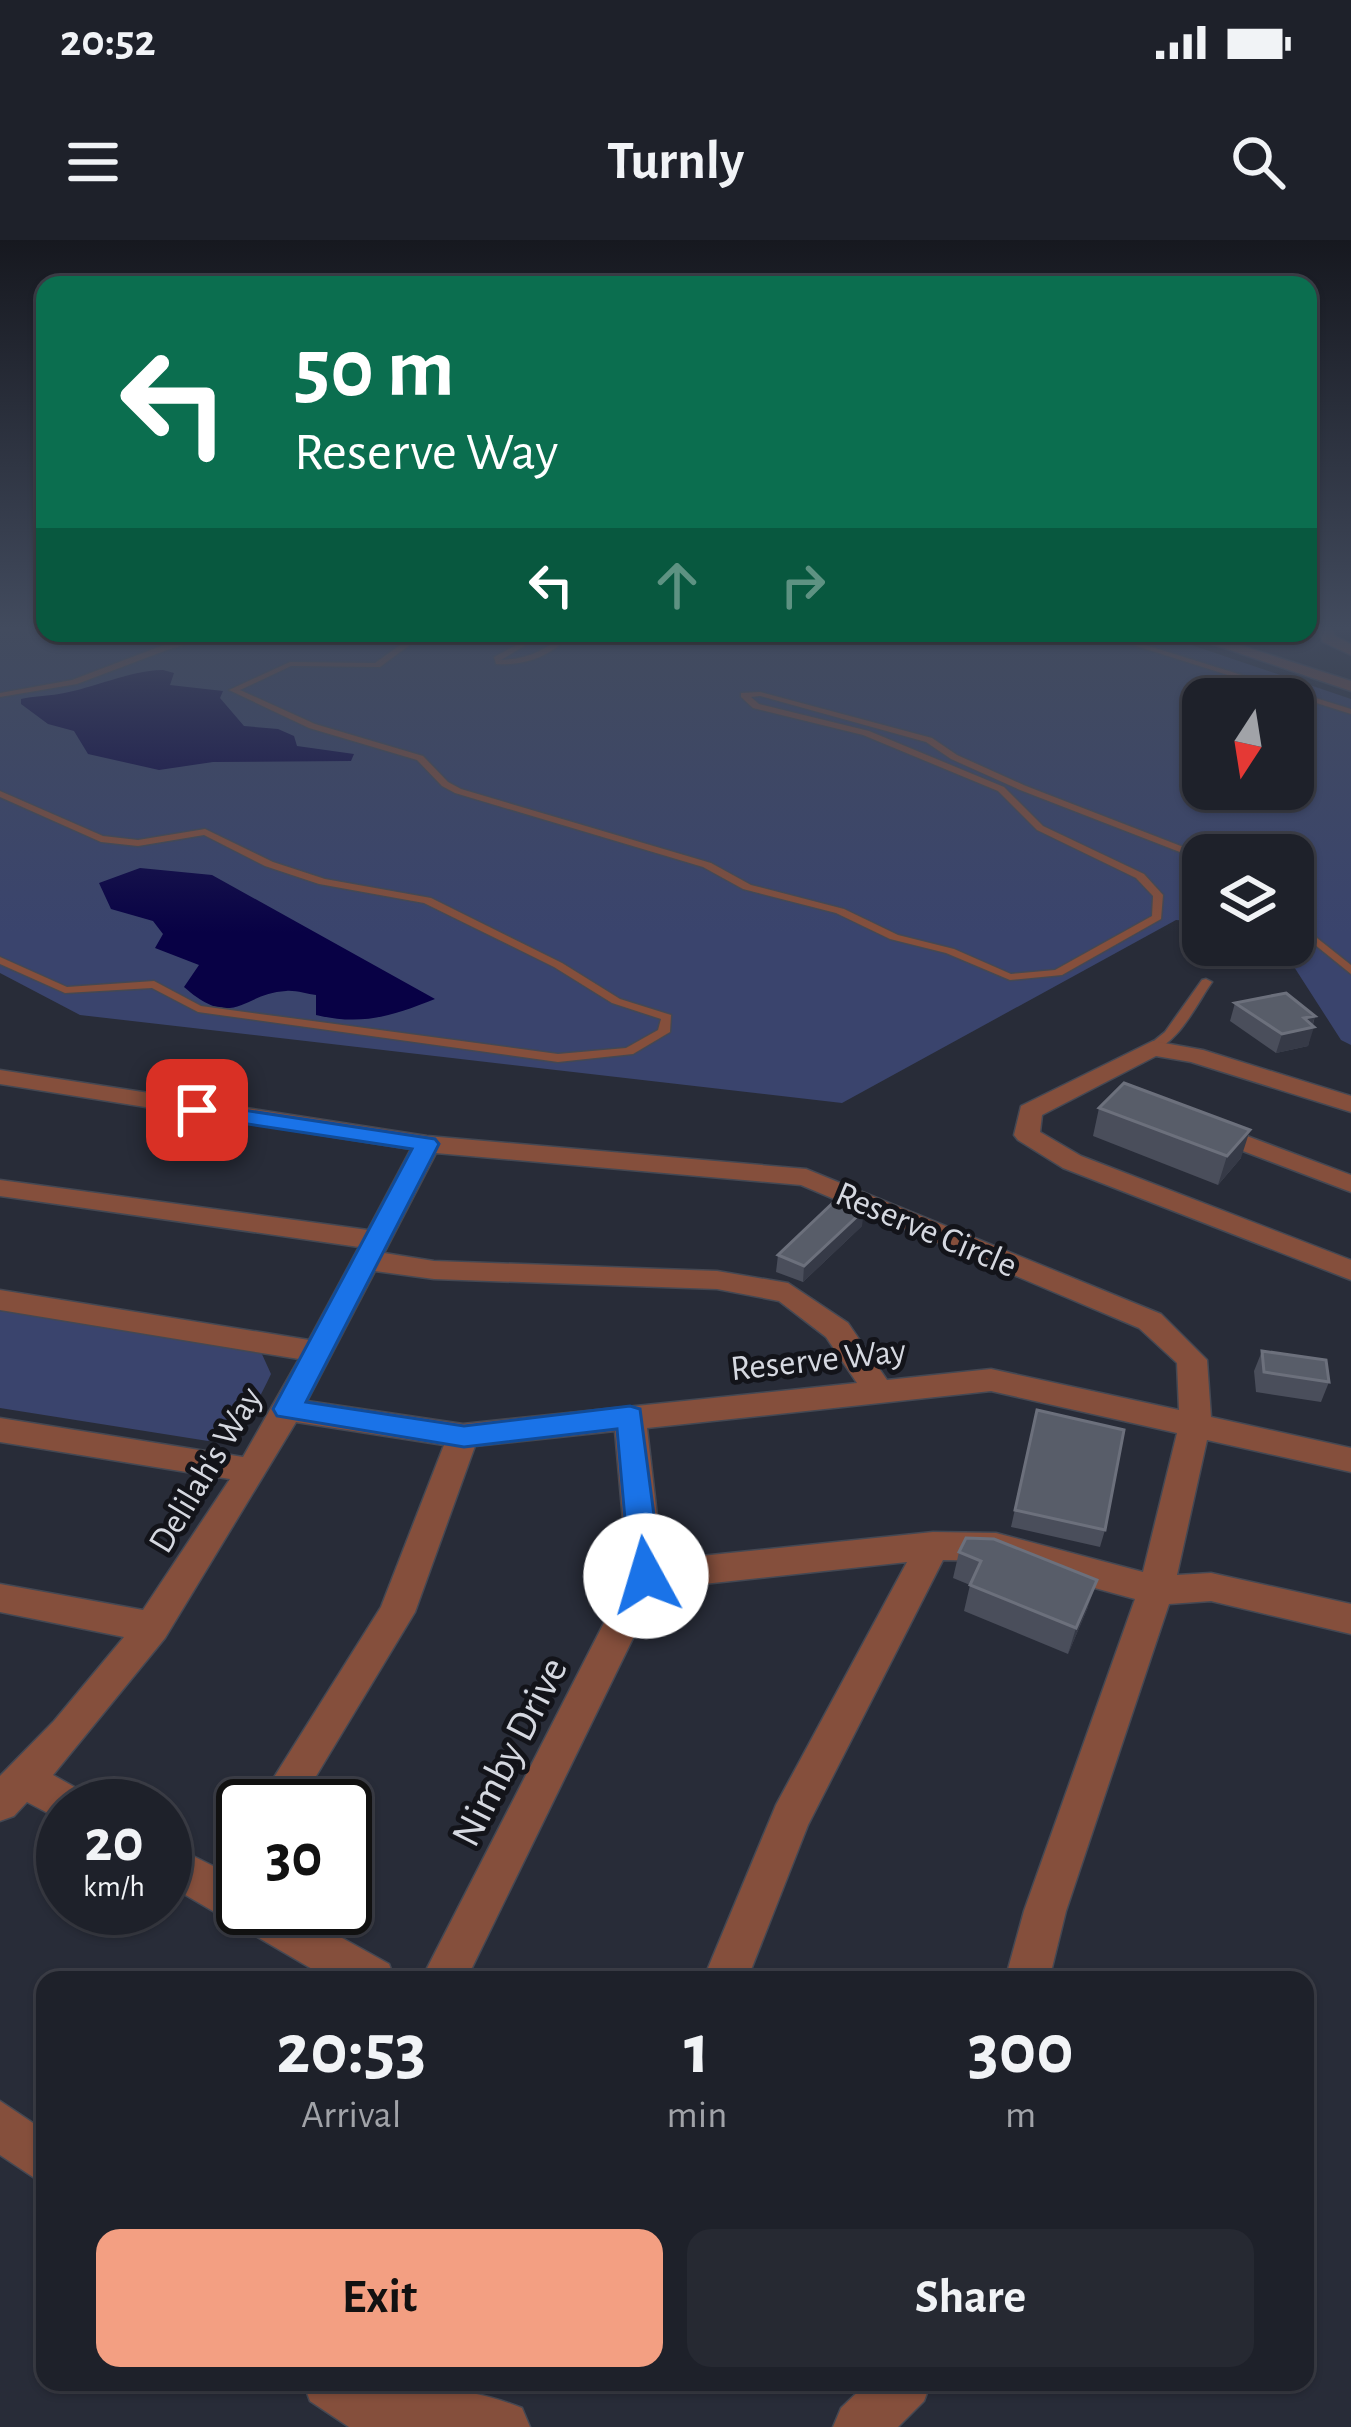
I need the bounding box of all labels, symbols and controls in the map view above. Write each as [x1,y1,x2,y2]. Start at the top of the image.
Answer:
text: 20:52 [60,19,156,64]
icon: menu [60,129,126,195]
icon: search [1225,129,1291,195]
text: Turnly [607,135,744,189]
icon: left [96,324,252,480]
text: 50 m [294,328,455,412]
text: Reserve Way [294,426,558,480]
icon: left [518,552,584,618]
icon: ahead [644,552,710,618]
icon: right [770,552,836,618]
north arrow [1182,678,1314,810]
map controls [1182,678,1314,966]
button: layers [1182,834,1314,966]
pin [146,1059,248,1161]
icon: arrive [164,1077,230,1143]
street label: Reserve Circle [830,1176,1022,1284]
street label: Reserve Way [729,1333,908,1387]
street label: Delilah's Way [142,1381,269,1559]
position arrow [583,1513,709,1639]
street label: Nimby Drive [444,1651,575,1853]
speed limit sign: 30 [216,1779,372,1935]
text: 20 [84,1812,144,1872]
text: km/h [83,1872,145,1902]
text: 20:53 [276,2014,426,2086]
text: 1 [684,2014,710,2086]
text: 300 [968,2014,1074,2086]
text: Arrival [301,2096,401,2135]
text: min [667,2096,727,2135]
text: m [1005,2096,1036,2135]
button: Exit [96,2229,663,2367]
button: Share [687,2229,1254,2367]

